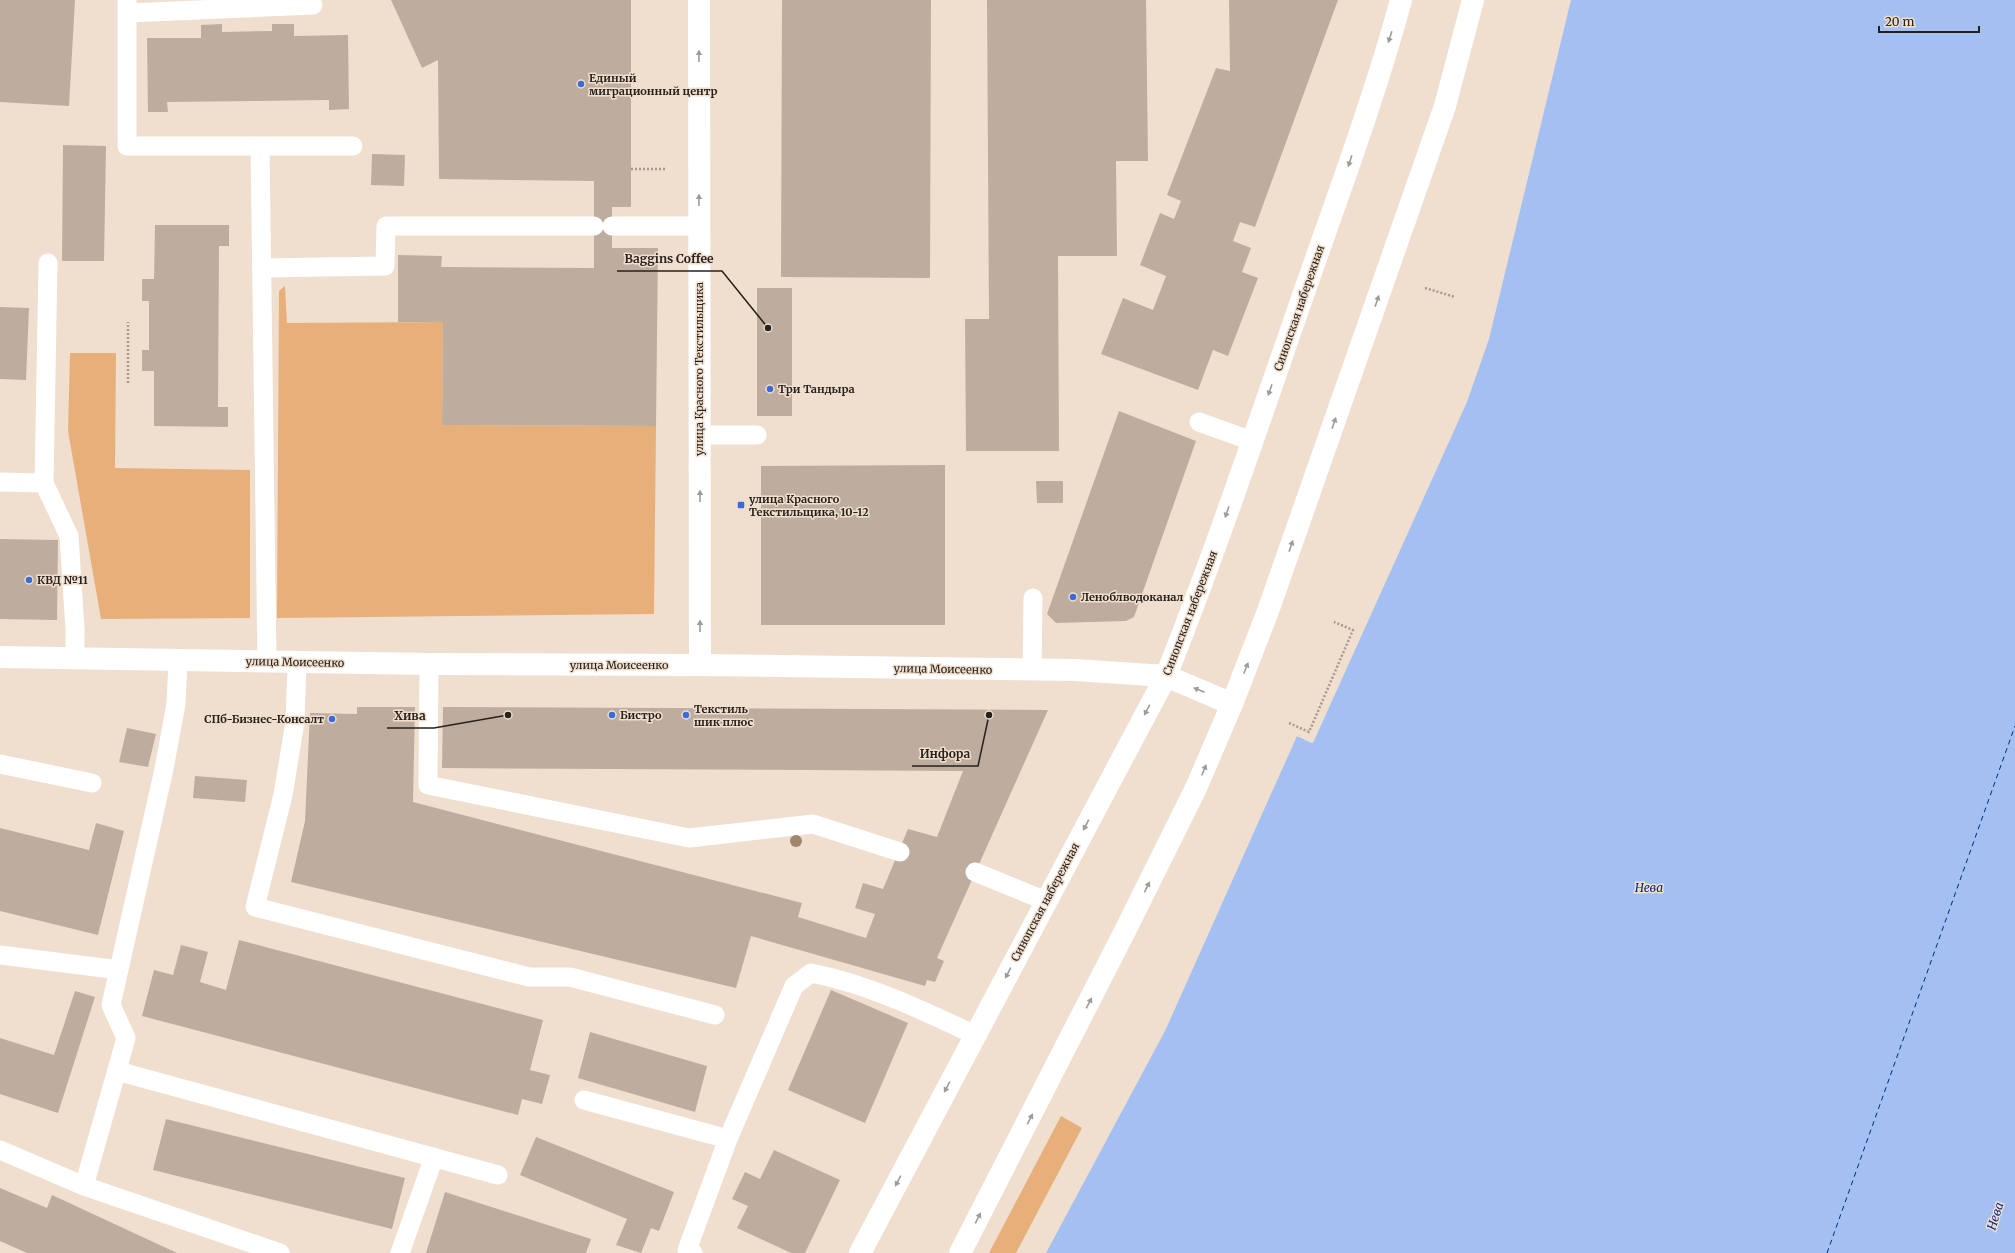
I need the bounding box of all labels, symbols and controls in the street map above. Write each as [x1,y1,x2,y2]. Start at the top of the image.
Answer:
scale bar [1879,8,1979,34]
text: 20 m [1885,14,1914,29]
one-way arrow [1387,32,1393,44]
one-way arrow [696,49,702,62]
place label: Единый миграционный центр [589,71,718,98]
marker: Единый миграционный центр [576,79,586,89]
one-way arrow [1346,155,1352,167]
one-way arrow [696,193,702,206]
street label: Синопская набережная [1271,243,1327,373]
callout: Baggins Coffee [617,247,722,271]
text: Baggins Coffee [624,251,714,266]
street label: улица Красного Текстильщика [692,282,706,456]
one-way arrow [1374,294,1380,306]
place label: Три Тандыра [778,382,855,396]
marker: Три Тандыра [765,384,775,394]
one-way arrow [1267,384,1273,396]
one-way arrow [1331,417,1337,429]
one-way arrow [697,489,703,502]
place label: улица Красного Текстильщика, 10-12 [749,492,869,519]
marker: улица Красного Текстильщика, 10-12 [736,500,746,510]
one-way arrow [1224,507,1230,519]
one-way arrow [1288,539,1294,551]
street label: Синопская набережная [1160,548,1220,677]
place label: КВД №11 [37,573,88,587]
marker: КВД №11 [24,575,34,585]
place label: Леноблводоканал [1081,590,1184,604]
marker: Леноблводоканал [1068,592,1078,602]
one-way arrow [697,619,703,632]
street label: улица Моисеенко [246,654,345,670]
street label: улица Моисеенко [570,658,669,672]
street label: улица Моисеенко [894,661,993,677]
one-way arrow [1243,661,1249,673]
one-way arrow [1193,687,1204,693]
place label: Текстиль шик плюс [694,702,753,729]
callout: Хива [387,704,434,728]
one-way arrow [1144,705,1151,716]
text: Хива [394,708,426,723]
place label: Бистро [620,708,662,722]
marker: Бистро [607,710,617,720]
marker: Текстиль шик плюс [681,710,691,720]
place label: СПб-Бизнес-Консалт [204,712,324,726]
marker: СПб-Бизнес-Консалт [327,714,337,724]
callout: Инфора [912,742,978,766]
text: Инфора [920,746,971,761]
one-way arrow [1201,763,1207,775]
one-way arrow [1083,819,1089,831]
street label: Синопская набережная [1008,840,1082,964]
water label: Нева [1635,880,1663,895]
one-way arrow [1144,881,1150,892]
one-way arrow [1005,967,1011,978]
one-way arrow [1086,997,1092,1009]
one-way arrow [944,1082,950,1093]
one-way arrow [1026,1113,1033,1124]
one-way arrow [894,1175,901,1187]
water label: Нева [1983,1200,2007,1232]
one-way arrow [975,1213,981,1224]

